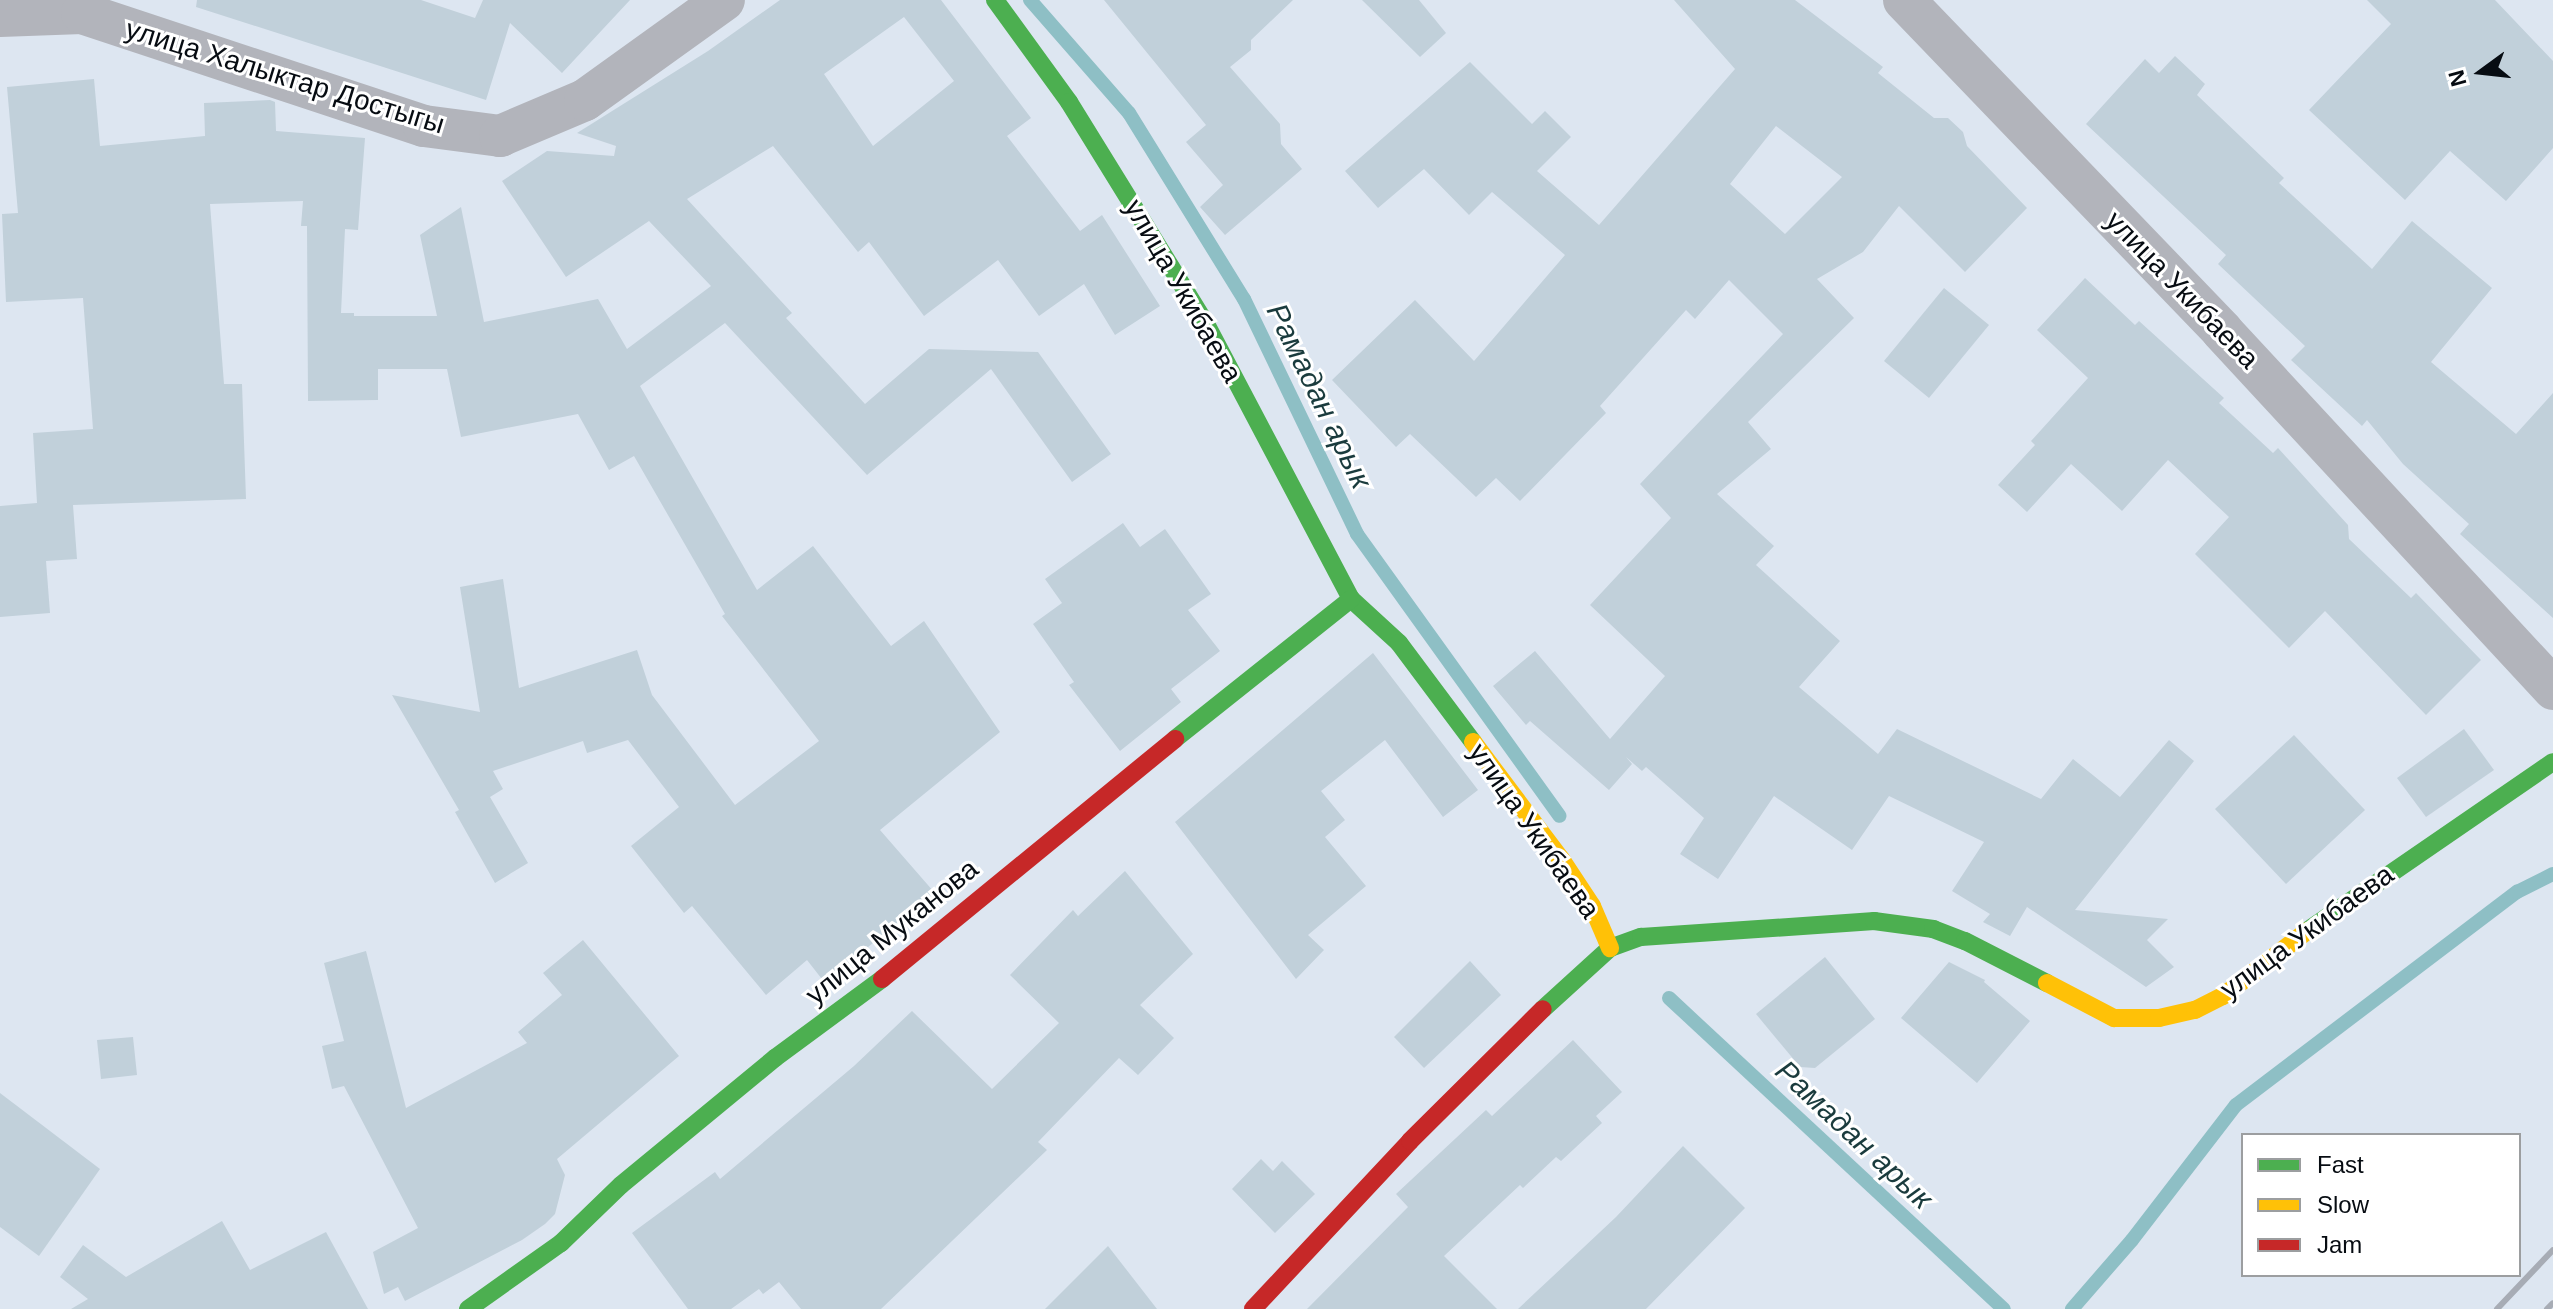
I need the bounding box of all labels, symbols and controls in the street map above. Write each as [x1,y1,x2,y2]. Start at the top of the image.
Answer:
street label: улица Халыктар Достыгы [122,12,448,142]
north arrow [2441,32,2521,112]
text: N [2443,67,2471,89]
street label: улица Укибаева [1117,193,1249,389]
street label: улица Укибаева [2098,204,2266,376]
water label: Рамадан арык [1259,297,1379,495]
street label: улица Укибаева [1461,737,1607,925]
street label: улица Муканова [799,852,985,1012]
street label: улица Укибаева [2214,858,2400,1006]
water label: Рамадан арык [1768,1053,1940,1217]
legend [2241,1133,2521,1277]
text: Fast [2317,1151,2364,1178]
text: Slow [2317,1191,2369,1218]
text: Jam [2317,1231,2362,1258]

